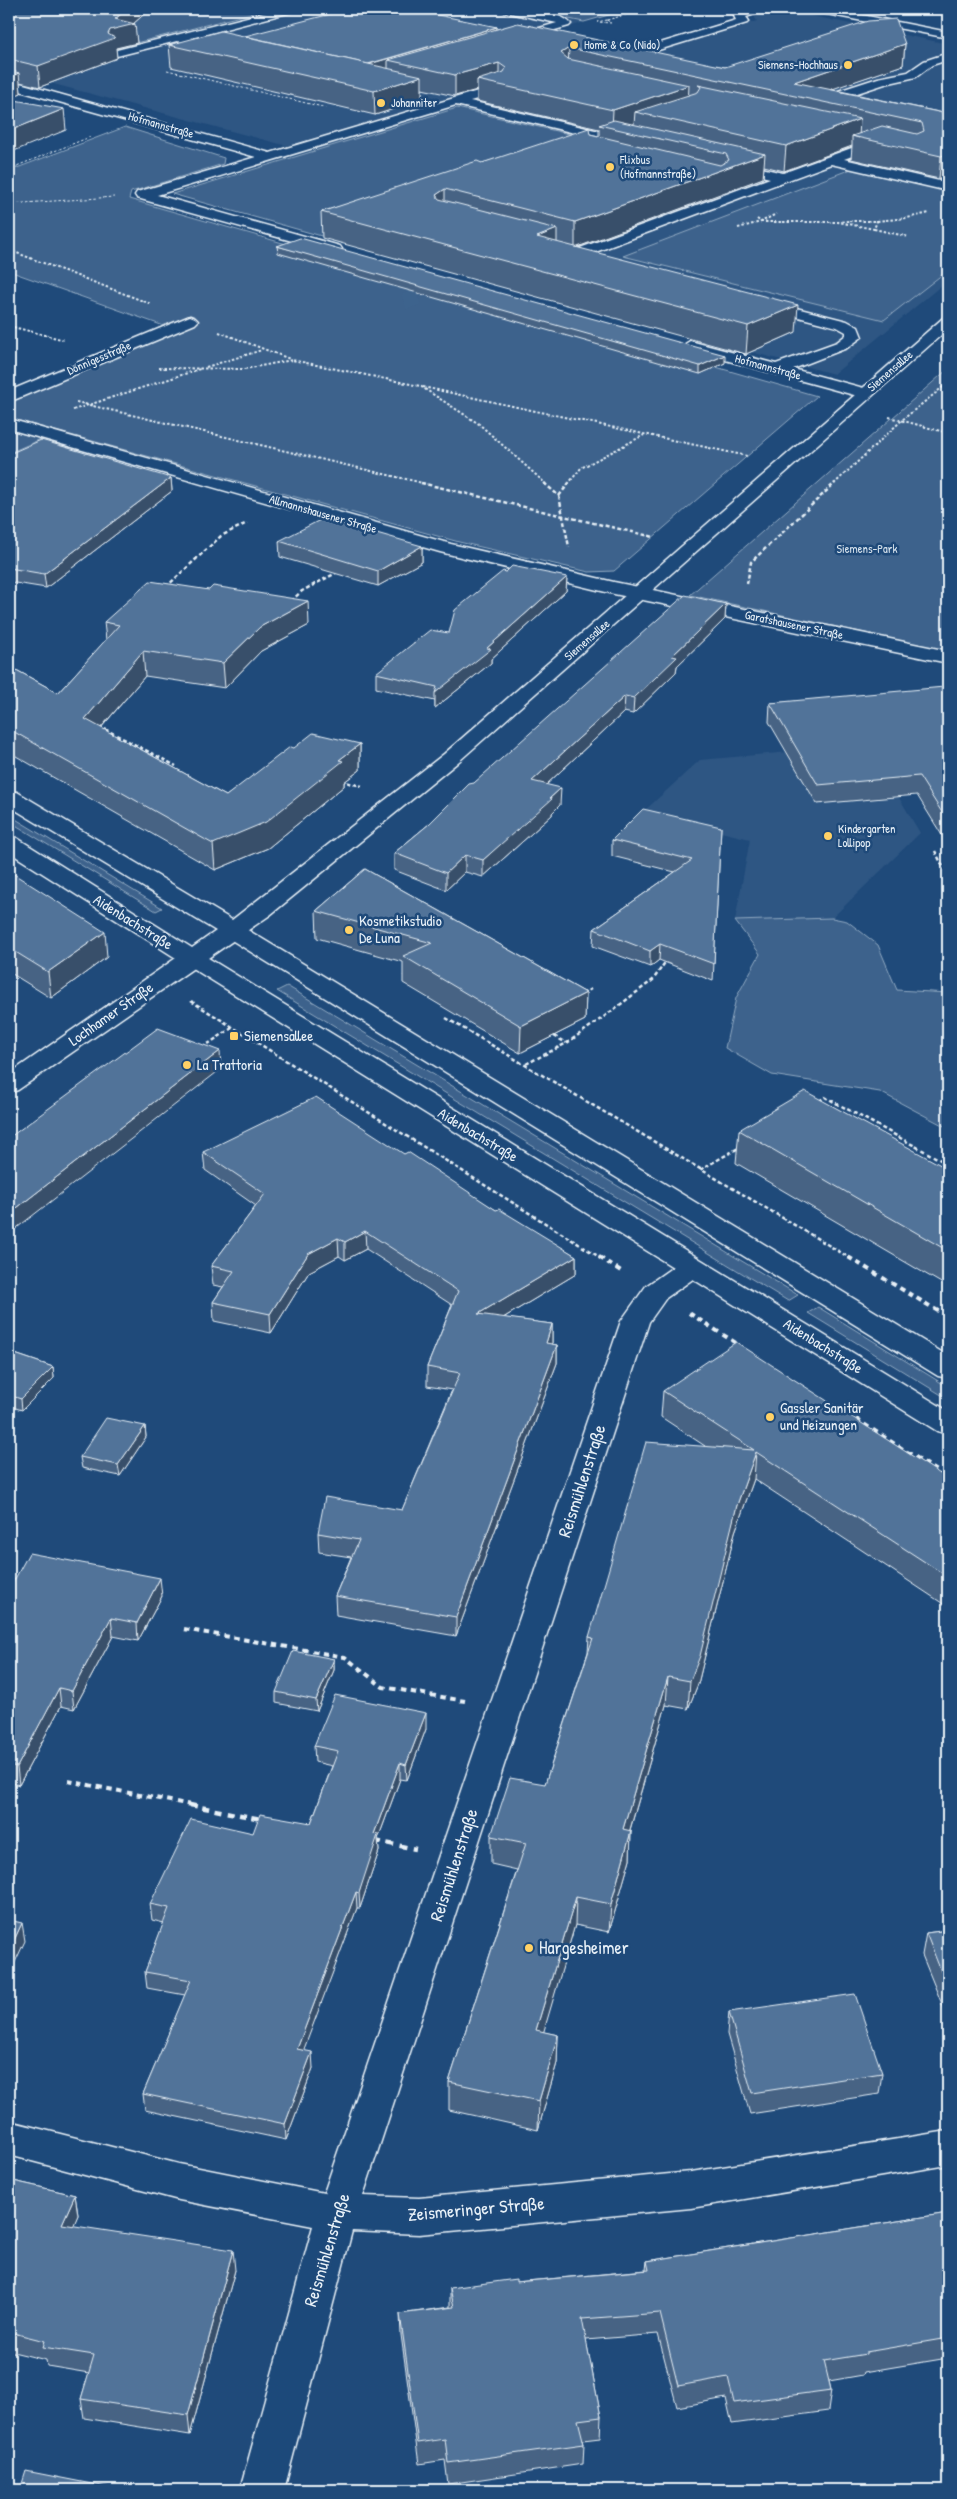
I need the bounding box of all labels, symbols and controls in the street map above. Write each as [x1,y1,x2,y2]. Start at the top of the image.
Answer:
place label: Home & Co (Nido) [584,36,660,53]
marker: Home & Co (Nido) [568,39,580,51]
place label: Siemens-Hochhaus [758,56,838,73]
marker: Siemens-Hochhaus [842,59,854,71]
place label: Johanniter [391,94,437,111]
marker: Johanniter [375,97,387,109]
street label: Hofmannstraße [126,107,196,142]
place label: Flixbus (Hofmannstraße) [619,151,696,182]
marker: Flixbus (Hofmannstraße) [604,161,616,173]
street label: Dönnigesstraße [64,336,134,379]
street label: Siemensallee [863,346,916,395]
street label: Hofmannstraße [733,350,803,384]
street label: Allmannshausener Straße [267,490,379,537]
park label: Siemens-Park [837,540,897,557]
street label: Garatshausener Straße [743,606,845,643]
street label: Siemensallee [560,615,613,664]
place label: Kindergarten Lollipop [838,820,895,851]
marker: Kindergarten Lollipop [822,830,834,842]
street label: Aidenbachstraße [90,889,177,954]
place label: Kosmetikstudio De Luna [359,910,442,948]
marker: Kosmetikstudio De Luna [343,924,355,936]
street label: Lochhamer Straße [64,977,157,1051]
place label: Siemensallee [244,1025,313,1046]
marker: Siemensallee [228,1030,240,1042]
place label: La Trattoria [197,1054,262,1075]
marker: La Trattoria [181,1059,193,1071]
street label: Aidenbachstraße [434,1102,522,1167]
street label: Aidenbachstraße [780,1313,867,1378]
place label: Gassler Sanitär und Heizungen [780,1397,864,1435]
marker: Gassler Sanitär und Heizungen [764,1411,776,1423]
street label: Reismühlenstraße [552,1421,612,1540]
street label: Reismühlenstraße [424,1805,484,1924]
place label: Hargesheimer [539,1935,629,1960]
marker: Hargesheimer [523,1942,535,1954]
street label: Reismühlenstraße [297,2190,356,2310]
street label: Zeismeringer Straße [407,2190,545,2227]

